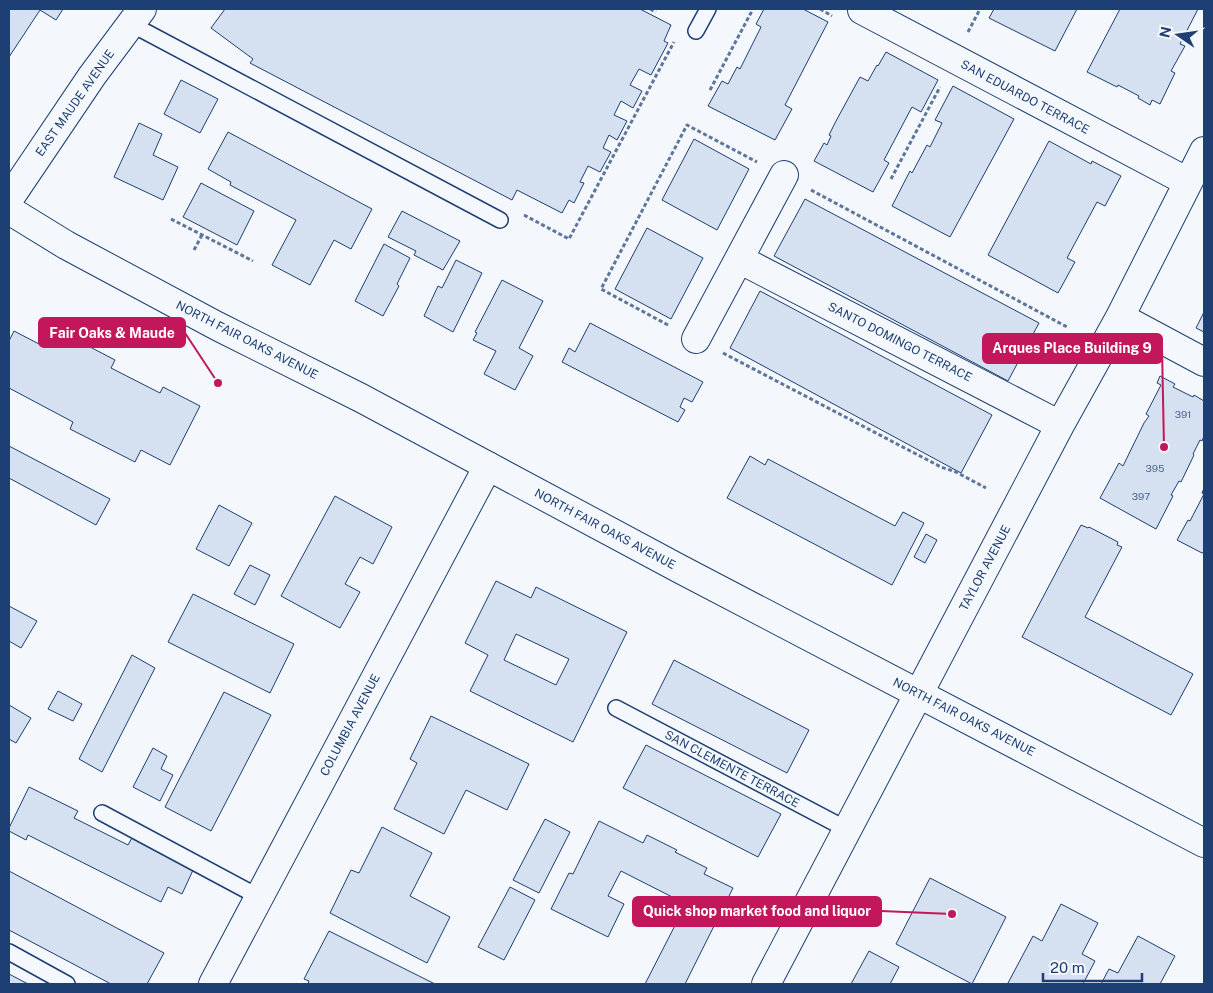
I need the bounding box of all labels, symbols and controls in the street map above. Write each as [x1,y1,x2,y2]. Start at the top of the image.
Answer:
north arrow [1153,10,1203,60]
text: N [1156,25,1174,39]
street label: EAST MAUDE AVENUE [33,47,117,159]
street label: SAN EDUARDO TERRACE [958,57,1092,137]
street label: NORTH FAIR OAKS AVENUE [174,298,320,382]
street label: SANTO DOMINGO TERRACE [826,300,974,384]
callout: Fair Oaks & Maude [39,318,185,347]
text: Fair Oaks & Maude [49,325,175,341]
callout: Arques Place Building 9 [983,334,1162,363]
text: Arques Place Building 9 [992,340,1152,356]
house number: 391 [1175,408,1191,420]
house number: 395 [1146,462,1164,474]
street label: NORTH FAIR OAKS AVENUE [532,486,678,572]
house number: 397 [1132,490,1150,502]
street label: TAYLOR AVENUE [956,523,1014,613]
street label: COLUMBIA AVENUE [317,672,383,778]
street label: NORTH FAIR OAKS AVENUE [891,675,1037,759]
street label: SAN CLEMENTE TERRACE [662,727,802,811]
callout: Quick shop market food and liquor [633,897,881,926]
text: Quick shop market food and liquor [643,903,871,919]
scale bar [1043,950,1142,982]
text: 20 m [1050,959,1085,976]

